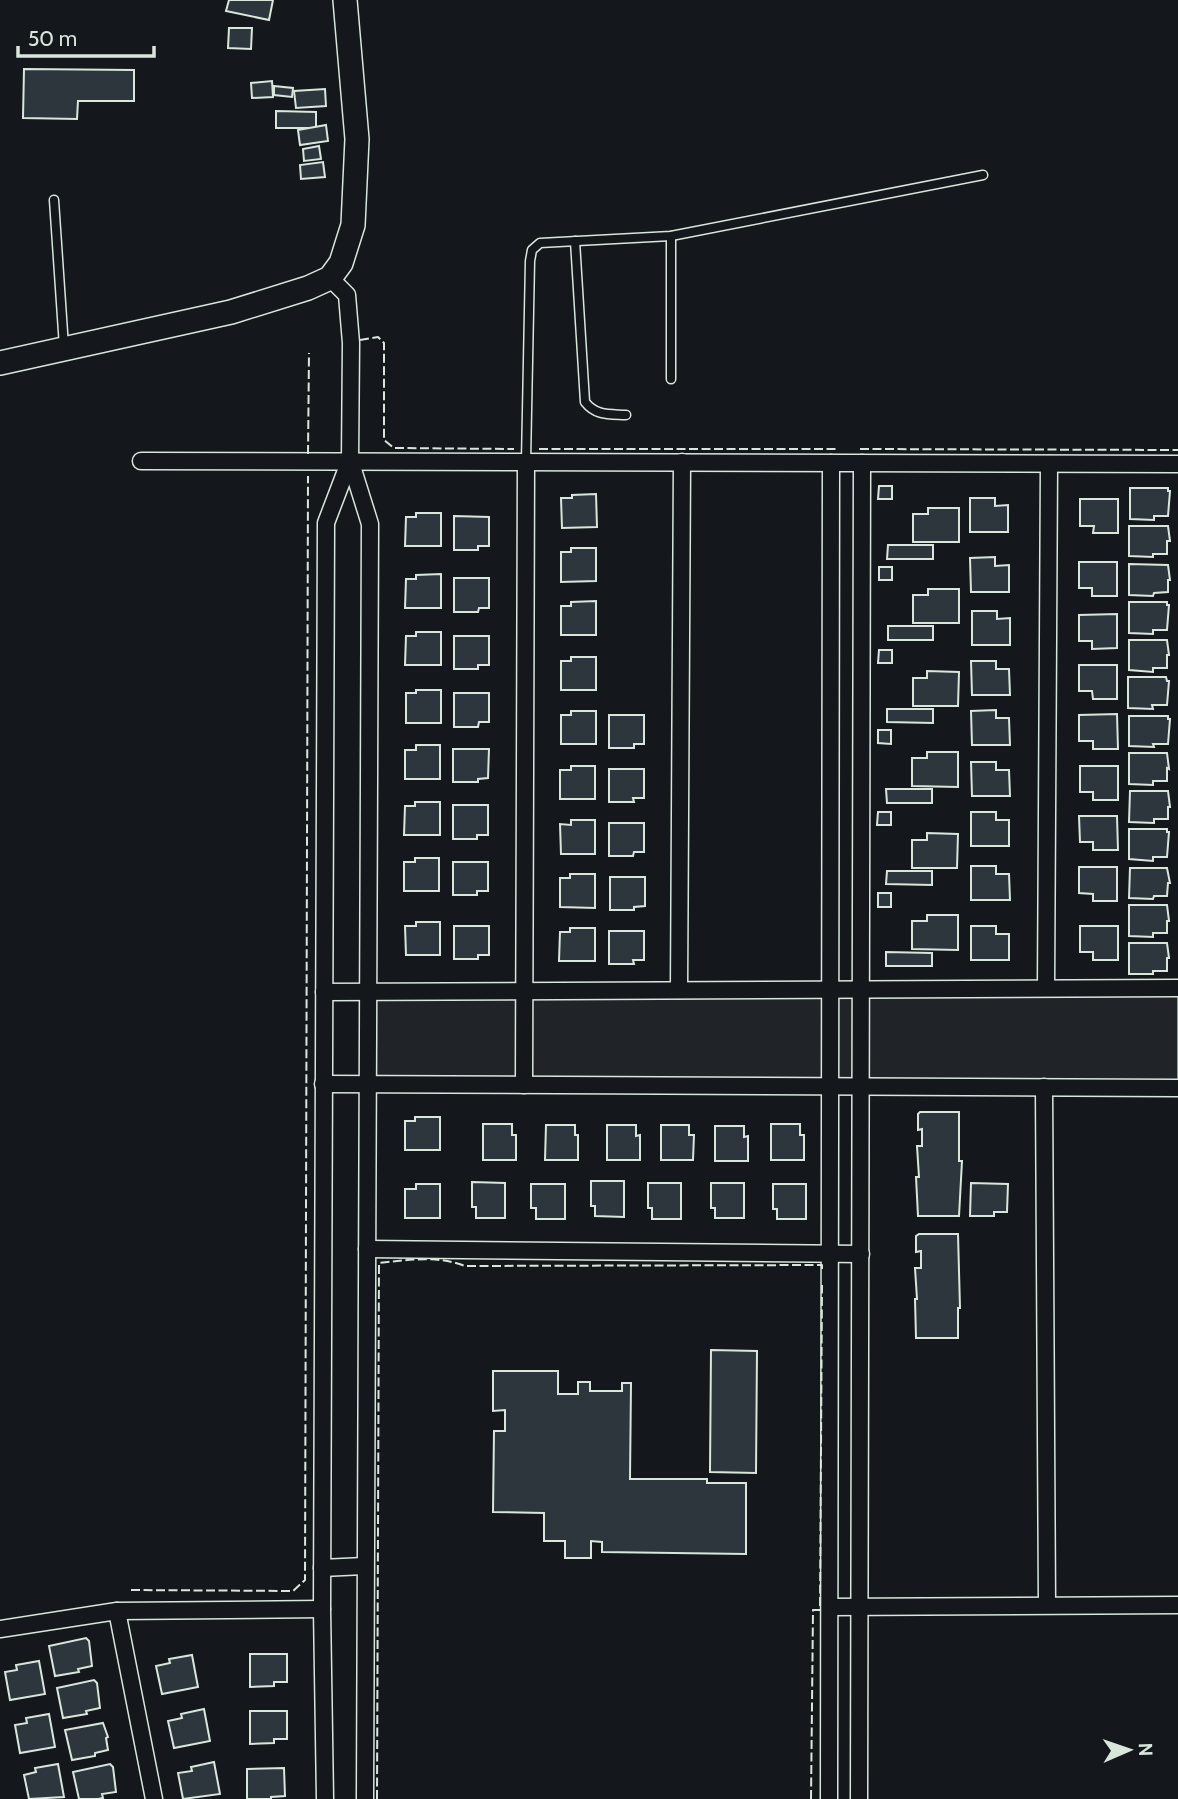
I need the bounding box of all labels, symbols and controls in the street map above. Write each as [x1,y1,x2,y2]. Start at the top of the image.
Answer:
scale bar [18,14,154,58]
text: 50 m [28,26,77,51]
north arrow [1094,1715,1164,1785]
text: N [1134,1742,1157,1757]

